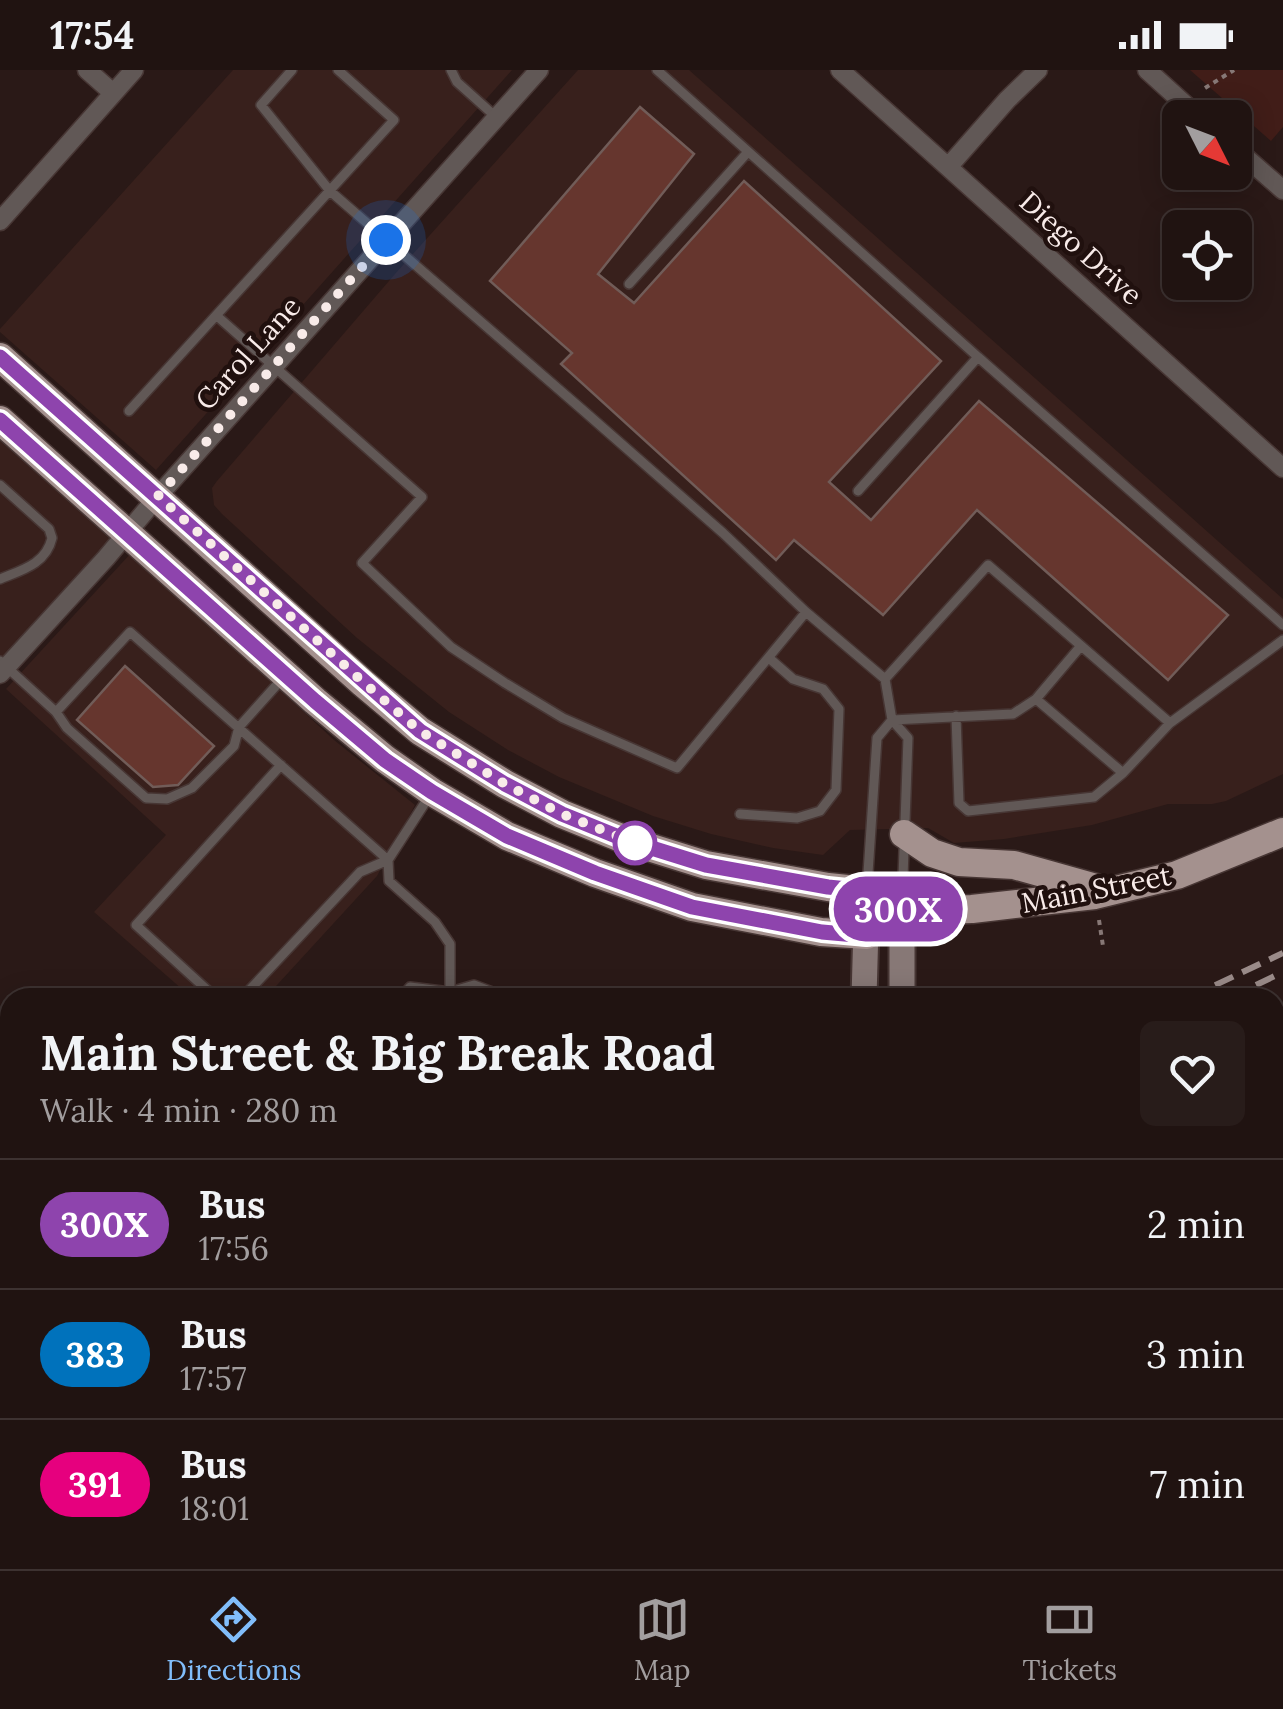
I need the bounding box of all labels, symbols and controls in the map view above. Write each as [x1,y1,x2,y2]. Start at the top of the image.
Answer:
text: 17:54 [50,11,134,59]
north arrow [1162,100,1252,190]
map controls [1162,100,1252,300]
street label: Diego Drive [1012,183,1150,313]
button: locate [1162,210,1252,300]
your location [361,215,411,265]
street label: Carol Lane [188,289,308,417]
unlabelled marker [614,822,656,864]
street label: Main Street [1018,857,1174,921]
line badge: 300X [828,876,968,942]
text: 300X [854,887,942,932]
button: heart [1140,1021,1245,1126]
text: Main Street & Big Break Road [40,1022,715,1083]
text: Walk · 4 min · 280 m [40,1090,338,1131]
text: Bus [199,1180,265,1228]
text: 2 min [1147,1200,1245,1248]
text: 300X [60,1202,149,1247]
text: 17:56 [199,1228,269,1269]
text: Bus [180,1310,247,1358]
text: 3 min [1146,1330,1245,1378]
text: 383 [65,1332,125,1377]
text: 17:57 [180,1358,247,1399]
text: Bus [180,1440,247,1488]
text: 7 min [1150,1460,1245,1508]
text: 391 [68,1462,122,1507]
text: 18:01 [180,1488,249,1529]
tab: Directions [166,1592,302,1688]
tab: Map [634,1592,691,1688]
tab: Tickets [1023,1592,1117,1688]

